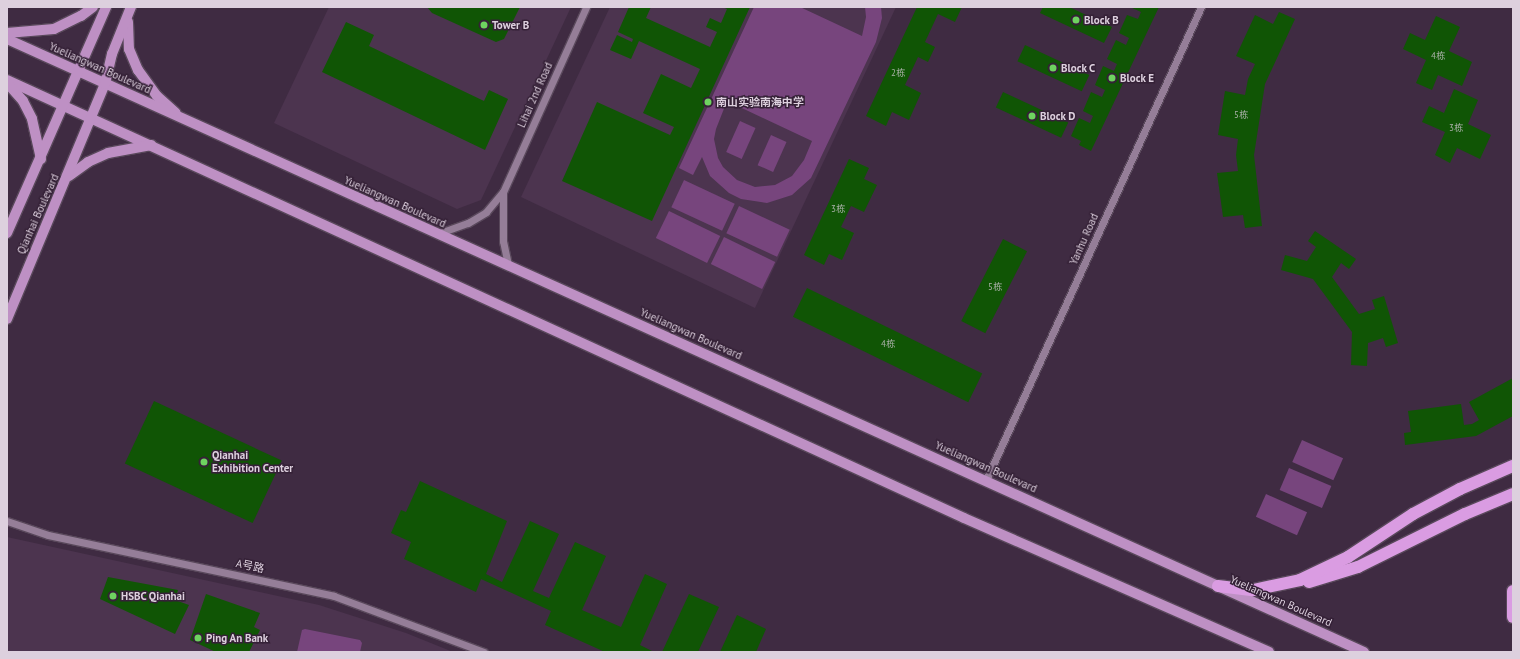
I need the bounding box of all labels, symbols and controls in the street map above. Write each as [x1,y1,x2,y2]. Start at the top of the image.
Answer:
place label: Block B [1084,13,1119,27]
marker: Block B [1071,15,1081,25]
place label: Tower B [492,18,529,32]
marker: Tower B [479,20,489,30]
street label: Yueliangwan Boulevard [47,40,153,96]
house number: 4栋 [1431,51,1445,61]
street label: Lihai 2nd Road [515,60,555,130]
place label: Block C [1061,61,1096,75]
marker: Block C [1048,63,1058,73]
house number: 2栋 [891,68,905,78]
place label: Block E [1120,71,1154,85]
marker: Block E [1107,73,1117,83]
place label: 南山实验南海中学 [716,95,804,109]
marker: 南山实验南海中学 [703,97,713,107]
place label: Block D [1040,109,1076,123]
house number: 5栋 [1234,110,1248,120]
marker: Block D [1027,111,1037,121]
house number: 3栋 [1449,123,1463,133]
street label: Qianhai Boulevard [14,172,62,256]
street label: Yueliangwan Boulevard [342,174,448,230]
house number: 3栋 [831,204,845,214]
street label: Yanhu Road [1067,211,1101,267]
house number: 5栋 [988,282,1002,292]
street label: Yueliangwan Boulevard [638,306,744,362]
house number: 4栋 [881,339,895,349]
street label: Yueliangwan Boulevard [933,439,1039,495]
place label: Qianhai Exhibition Center [212,449,293,475]
marker: Qianhai Exhibition Center [199,457,209,467]
street label: A号路 [235,557,265,575]
street label: Yueliangwan Boulevard [1228,573,1334,629]
place label: HSBC Qianhai [121,589,186,603]
marker: HSBC Qianhai [108,591,118,601]
place label: Ping An Bank [206,631,269,645]
marker: Ping An Bank [193,633,203,643]

